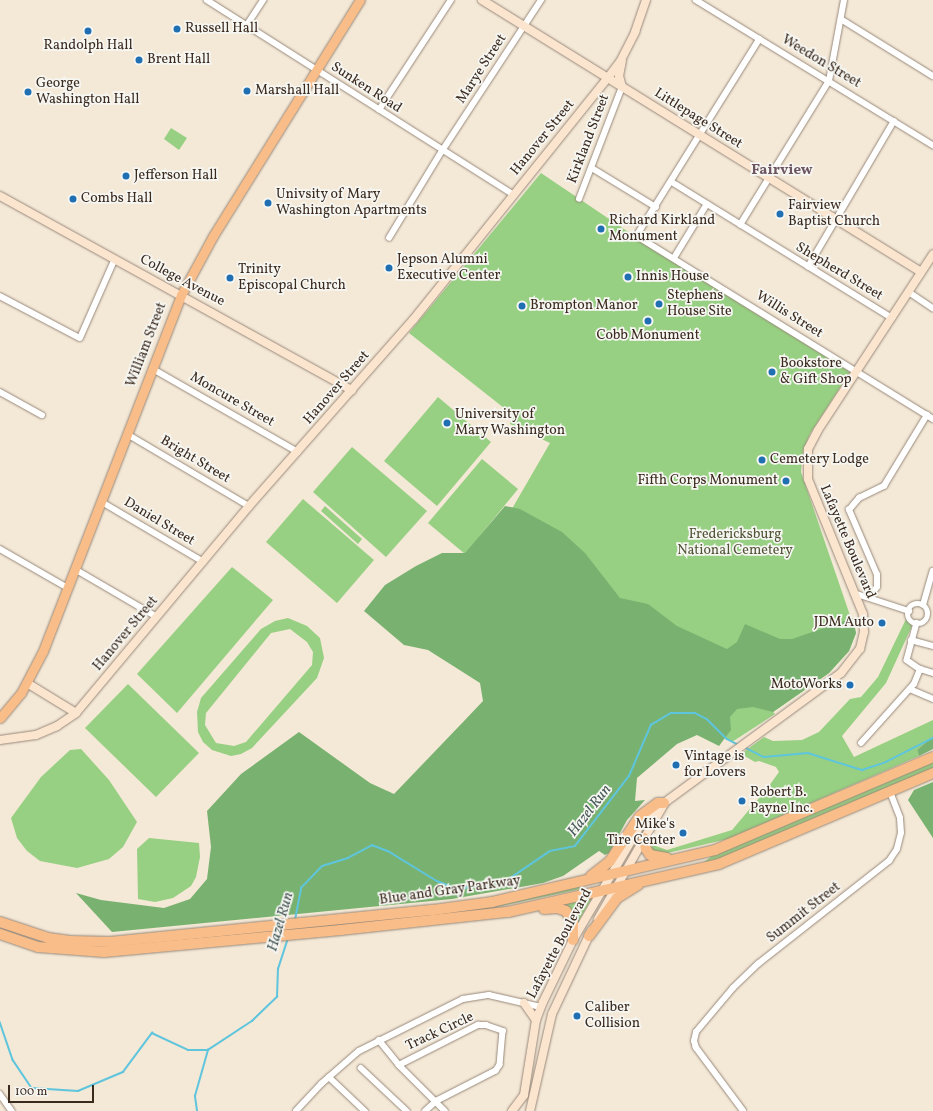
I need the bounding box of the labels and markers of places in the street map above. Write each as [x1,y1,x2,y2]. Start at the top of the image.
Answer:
place label: Russell Hall [185,21,258,37]
marker: Russell Hall [172,24,182,34]
marker: Randolph Hall [83,26,93,36]
place label: Randolph Hall [43,38,133,54]
place label: Brent Hall [147,52,210,68]
marker: Brent Hall [134,55,144,65]
place label: George Washington Hall [36,76,139,108]
place label: Marshall Hall [255,83,339,99]
marker: Marshall Hall [242,86,252,96]
marker: George Washington Hall [23,87,33,97]
place label: Jefferson Hall [134,168,218,184]
marker: Jefferson Hall [121,171,131,181]
place label: Univsity of Mary Washington Apartments [276,187,427,220]
place label: Combs Hall [81,191,152,207]
marker: Combs Hall [68,194,78,204]
marker: Univsity of Mary Washington Apartments [263,198,273,208]
place label: Fairview Baptist Church [788,198,880,230]
marker: Fairview Baptist Church [775,209,785,219]
place label: Richard Kirkland Monument [609,213,715,246]
marker: Richard Kirkland Monument [596,224,606,234]
place label: Jepson Alumni Executive Center [397,252,500,284]
place label: Trinity Episcopal Church [238,262,346,294]
marker: Jepson Alumni Executive Center [384,263,394,273]
place label: Innis House [636,269,709,285]
marker: Innis House [623,272,633,282]
marker: Trinity Episcopal Church [225,273,235,283]
place label: Stephens House Site [667,288,732,320]
place label: Brompton Manor [530,298,638,314]
marker: Stephens House Site [654,299,664,309]
marker: Brompton Manor [517,301,527,311]
marker: Cobb Monument [643,316,653,326]
place label: Cobb Monument [596,328,700,344]
place label: Bookstore & Gift Shop [780,356,852,388]
marker: Bookstore & Gift Shop [767,367,777,377]
place label: University of Mary Washington [455,407,566,440]
marker: University of Mary Washington [442,418,452,428]
place label: Cemetery Lodge [770,452,869,468]
marker: Cemetery Lodge [757,455,767,465]
place label: Fifth Corps Monument [638,473,778,489]
marker: Fifth Corps Monument [781,476,791,486]
place label: JDM Auto [814,615,874,631]
marker: JDM Auto [877,618,887,628]
place label: MotoWorks [771,677,842,693]
marker: MotoWorks [845,680,855,690]
place label: Vintage is for Lovers [684,749,746,782]
marker: Vintage is for Lovers [671,760,681,770]
place label: Robert B. Payne Inc. [750,785,813,818]
marker: Robert B. Payne Inc. [737,796,747,806]
place label: Mike's Tire Center [607,817,675,850]
marker: Mike's Tire Center [678,828,688,838]
place label: Caliber Collision [585,1000,640,1032]
marker: Caliber Collision [572,1011,582,1021]

